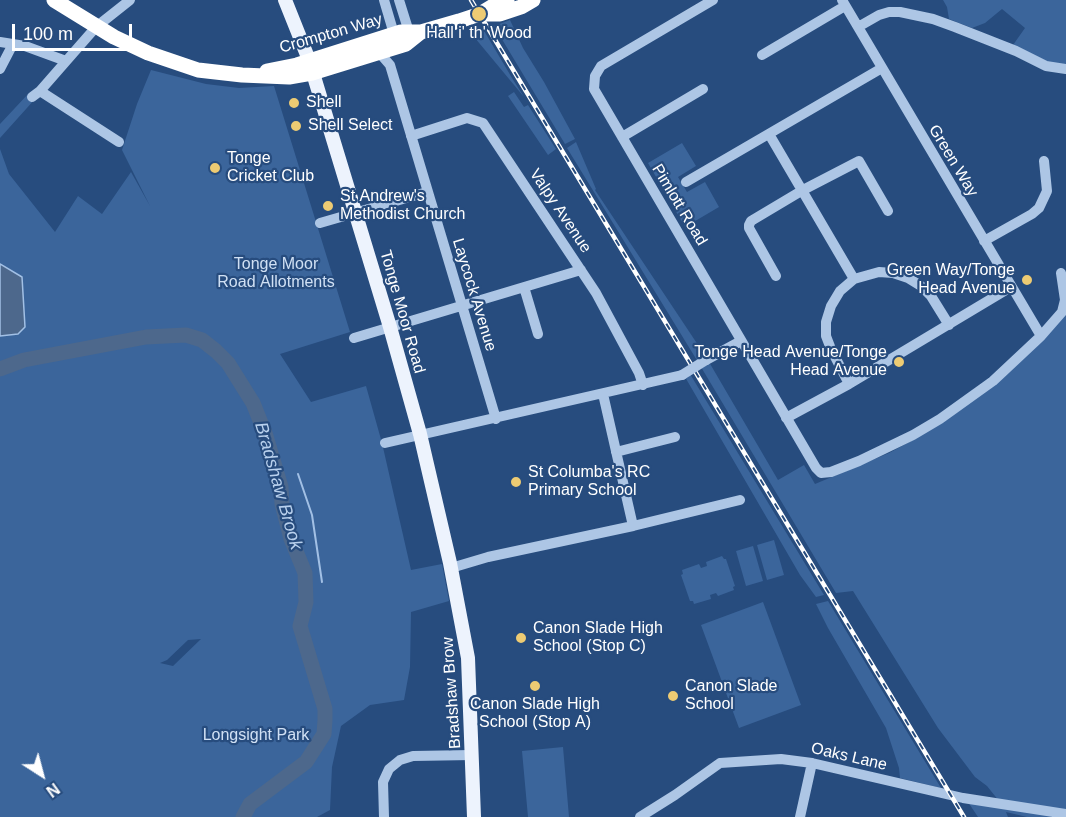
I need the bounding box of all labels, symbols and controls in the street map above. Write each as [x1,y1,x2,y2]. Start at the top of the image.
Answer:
marker: Hall i' th' Wood [470,5,488,23]
street label: Crompton Way [277,10,385,58]
scale bar [15,12,135,50]
text: 100 m [23,24,73,44]
place label: Hall i' th' Wood [426,24,532,44]
place label: Shell [306,93,342,113]
marker: Shell [287,96,301,110]
place label: Shell Select [308,116,392,136]
marker: Shell Select [289,119,303,133]
street label: Green Way [924,122,982,200]
place label: Tonge Cricket Club [227,149,314,187]
marker: Tonge Cricket Club [208,161,222,175]
street label: Pimlott Road [647,161,711,249]
street label: Valpy Avenue [525,165,595,257]
place label: St Andrew's Methodist Church [340,187,465,225]
marker: St Andrew's Methodist Church [321,199,335,213]
street label: Laycock Avenue [448,236,500,354]
street label: Tonge Moor Road [375,248,429,376]
park label: Tonge Moor Road Allotments [217,255,335,293]
place label: Green Way/Tonge Head Avenue [887,261,1015,299]
marker: Green Way/Tonge Head Avenue [1020,273,1034,287]
place label: Tonge Head Avenue/Tonge Head Avenue [694,343,887,381]
marker: Tonge Head Avenue/Tonge Head Avenue [892,355,906,369]
water label: Bradshaw Brook [249,420,307,552]
place label: St Columba's RC Primary School [528,463,650,501]
marker: St Columba's RC Primary School [509,475,523,489]
place label: Canon Slade High School (Stop C) [533,619,663,657]
marker: Canon Slade High School (Stop C) [514,631,528,645]
street label: Bradshaw Brow [439,636,465,750]
place label: Canon Slade School [685,677,778,715]
marker: Canon Slade High School (Stop A) [528,679,542,693]
marker: Canon Slade School [666,689,680,703]
place label: Canon Slade High School (Stop A) [470,695,600,733]
park label: Longsight Park [203,726,309,746]
street label: Oaks Lane [809,739,889,775]
north arrow [12,745,72,805]
text: N [43,780,63,800]

